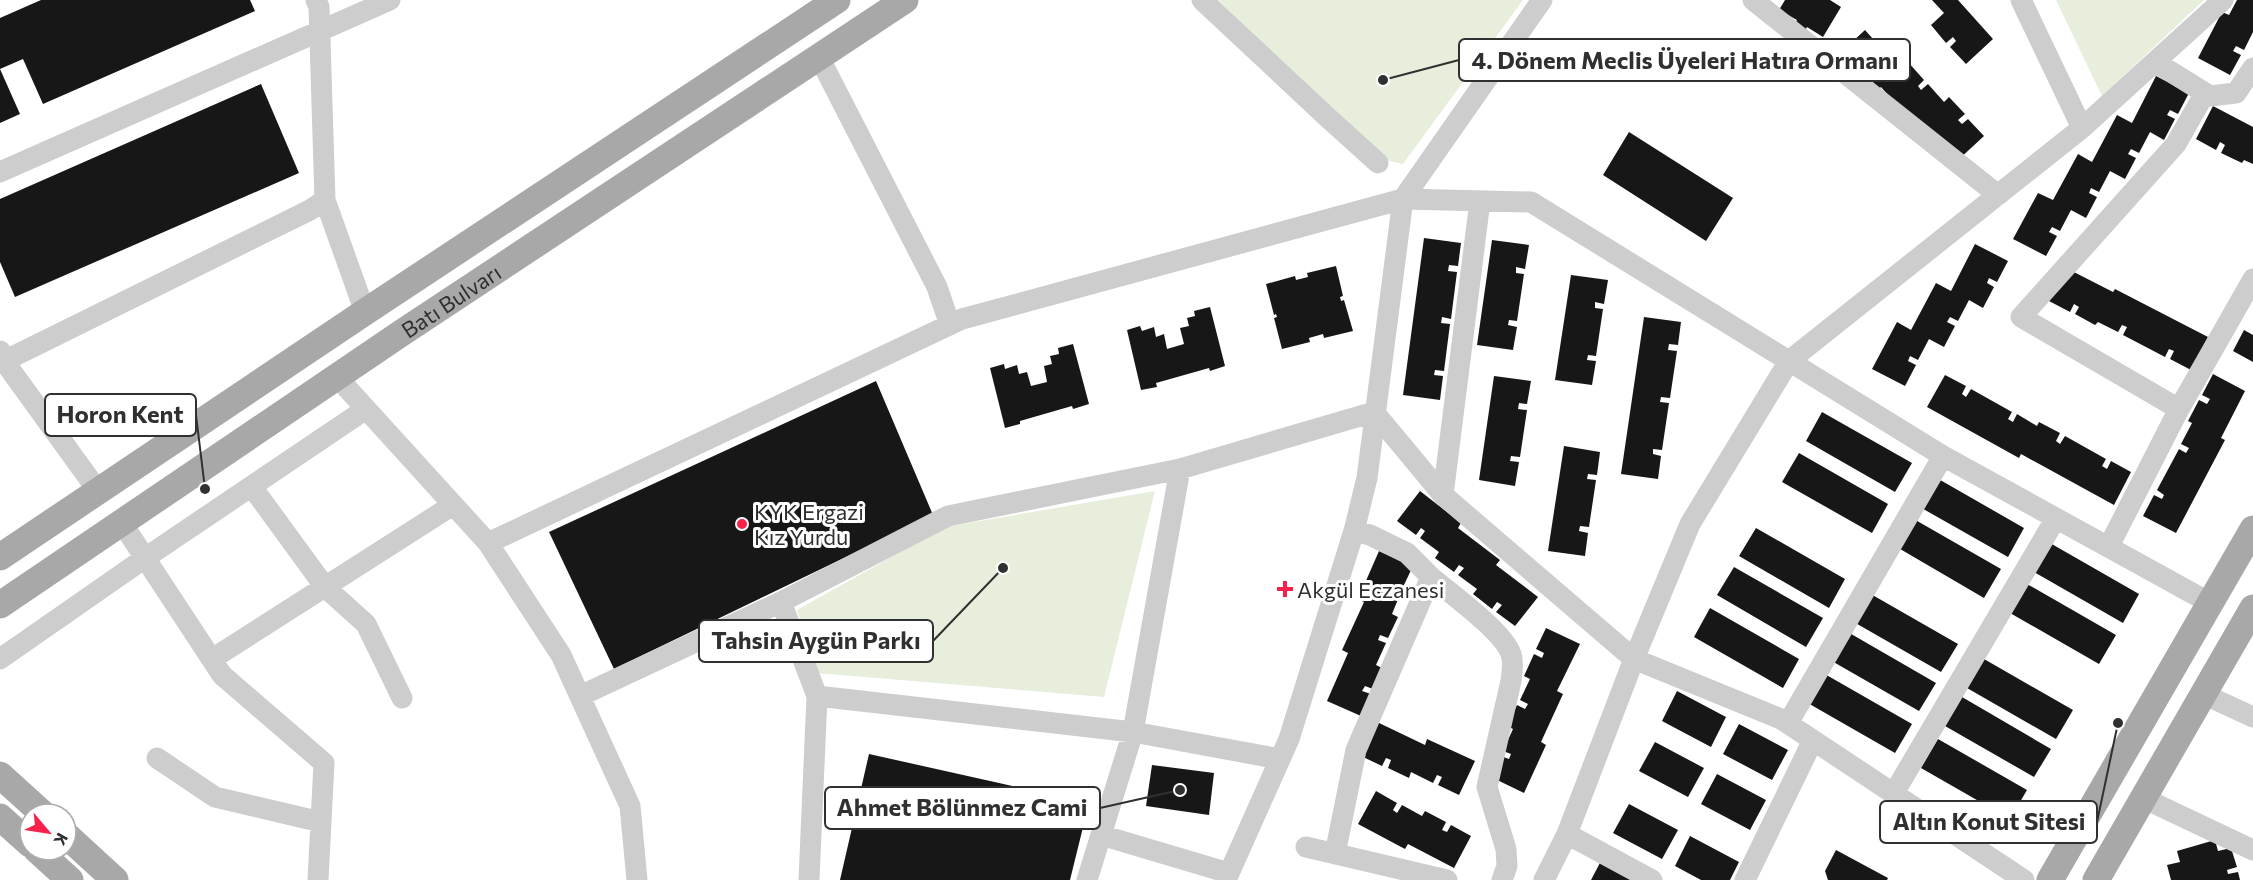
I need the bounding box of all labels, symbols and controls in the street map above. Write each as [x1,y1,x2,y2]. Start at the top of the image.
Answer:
callout: 4. Dönem Meclis Üyeleri Hatıra Ormanı [1459,39,1910,81]
text: 4. Dönem Meclis Üyeleri Hatıra Ormanı [1472,45,1898,74]
street label: Batı Bulvarı [396,258,506,343]
callout: Horon Kent [45,394,196,436]
text: Horon Kent [56,399,184,428]
place label: KYK Ergazi Kız Yurdu [754,498,864,550]
marker: KYK Ergazi Kız Yurdu [735,517,749,531]
place label: Akgül Eczanesi [1297,576,1444,603]
marker: Akgül Eczanesi [1278,582,1292,596]
callout: Tahsin Aygün Parkı [699,620,933,662]
text: Tahsin Aygün Parkı [711,625,921,654]
callout: Ahmet Bölünmez Cami [825,787,1100,829]
text: Ahmet Bölünmez Cami [837,792,1087,821]
callout: Altın Konut Sitesi [1880,801,2097,843]
north arrow [18,802,78,862]
text: Altın Konut Sitesi [1892,806,2086,835]
text: K [51,830,73,849]

